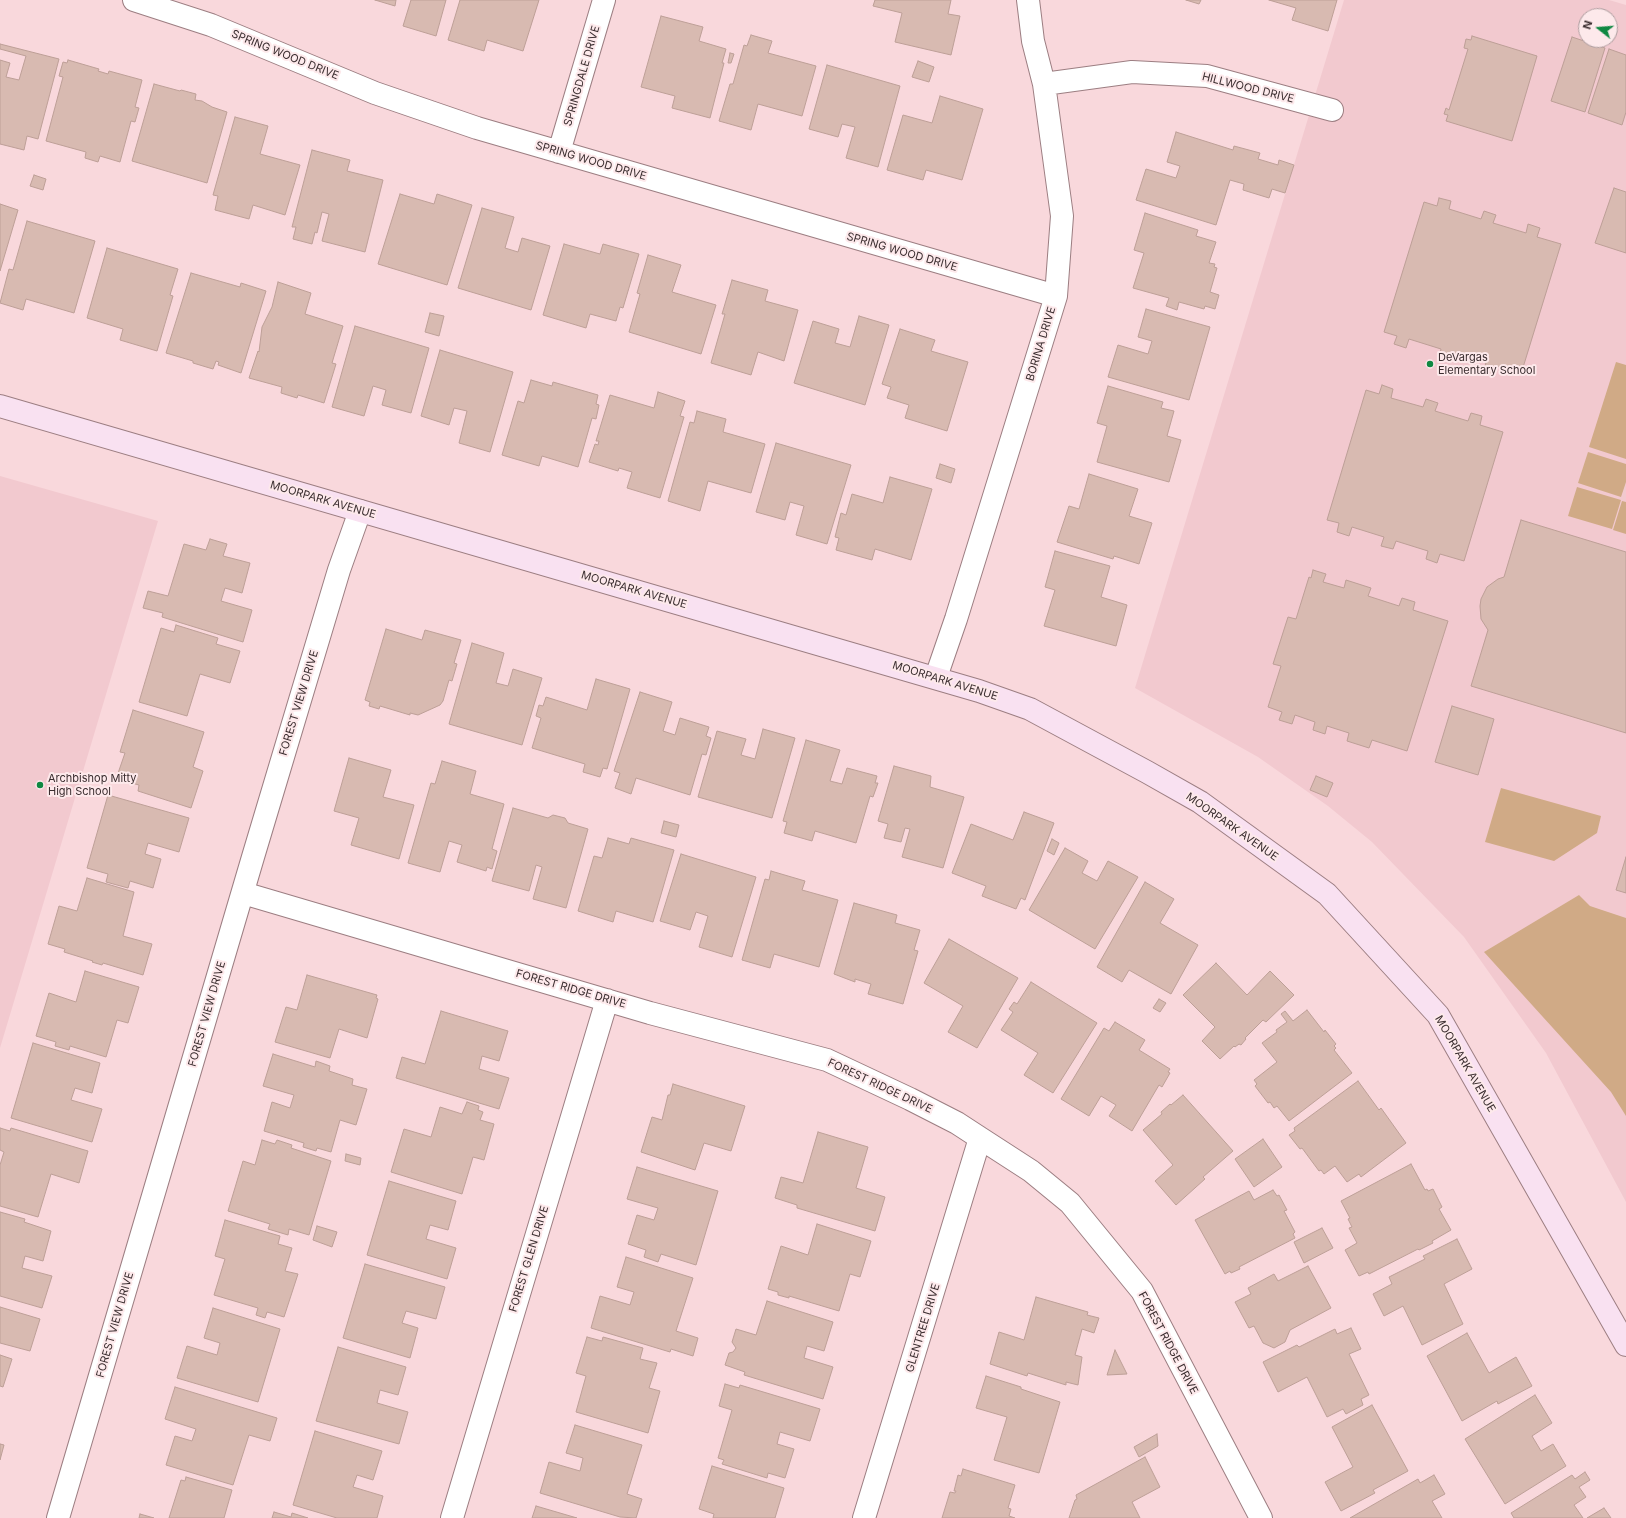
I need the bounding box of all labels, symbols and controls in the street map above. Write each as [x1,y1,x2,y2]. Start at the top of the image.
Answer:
north arrow [1578,8,1618,48]
text: N [1580,19,1595,31]
street label: SPRINGDALE DRIVE [561,24,603,128]
street label: SPRING WOOD DRIVE [229,27,341,83]
street label: HILLWOOD DRIVE [1201,70,1295,106]
street label: SPRING WOOD DRIVE [534,139,648,183]
street label: SPRING WOOD DRIVE [845,230,959,274]
street label: BORINA DRIVE [1023,305,1059,383]
place label: DeVargas Elementary School [1438,351,1535,377]
marker: DeVargas Elementary School [1425,359,1435,369]
street label: MOORPARK AVENUE [269,479,377,521]
street label: MOORPARK AVENUE [580,569,688,611]
street label: FOREST VIEW DRIVE [277,649,321,757]
street label: MOORPARK AVENUE [891,659,999,703]
place label: Archbishop Mitty High School [48,772,136,798]
marker: Archbishop Mitty High School [35,780,45,790]
street label: MOORPARK AVENUE [1183,790,1281,864]
street label: FOREST VIEW DRIVE [186,960,228,1068]
street label: FOREST RIDGE DRIVE [514,967,628,1011]
street label: MOORPARK AVENUE [1432,1013,1498,1115]
street label: FOREST RIDGE DRIVE [826,1056,934,1116]
street label: FOREST GLEN DRIVE [507,1204,551,1314]
street label: FOREST VIEW DRIVE [94,1271,136,1379]
street label: GLENTREE DRIVE [903,1282,943,1374]
street label: FOREST RIDGE DRIVE [1135,1290,1201,1396]

